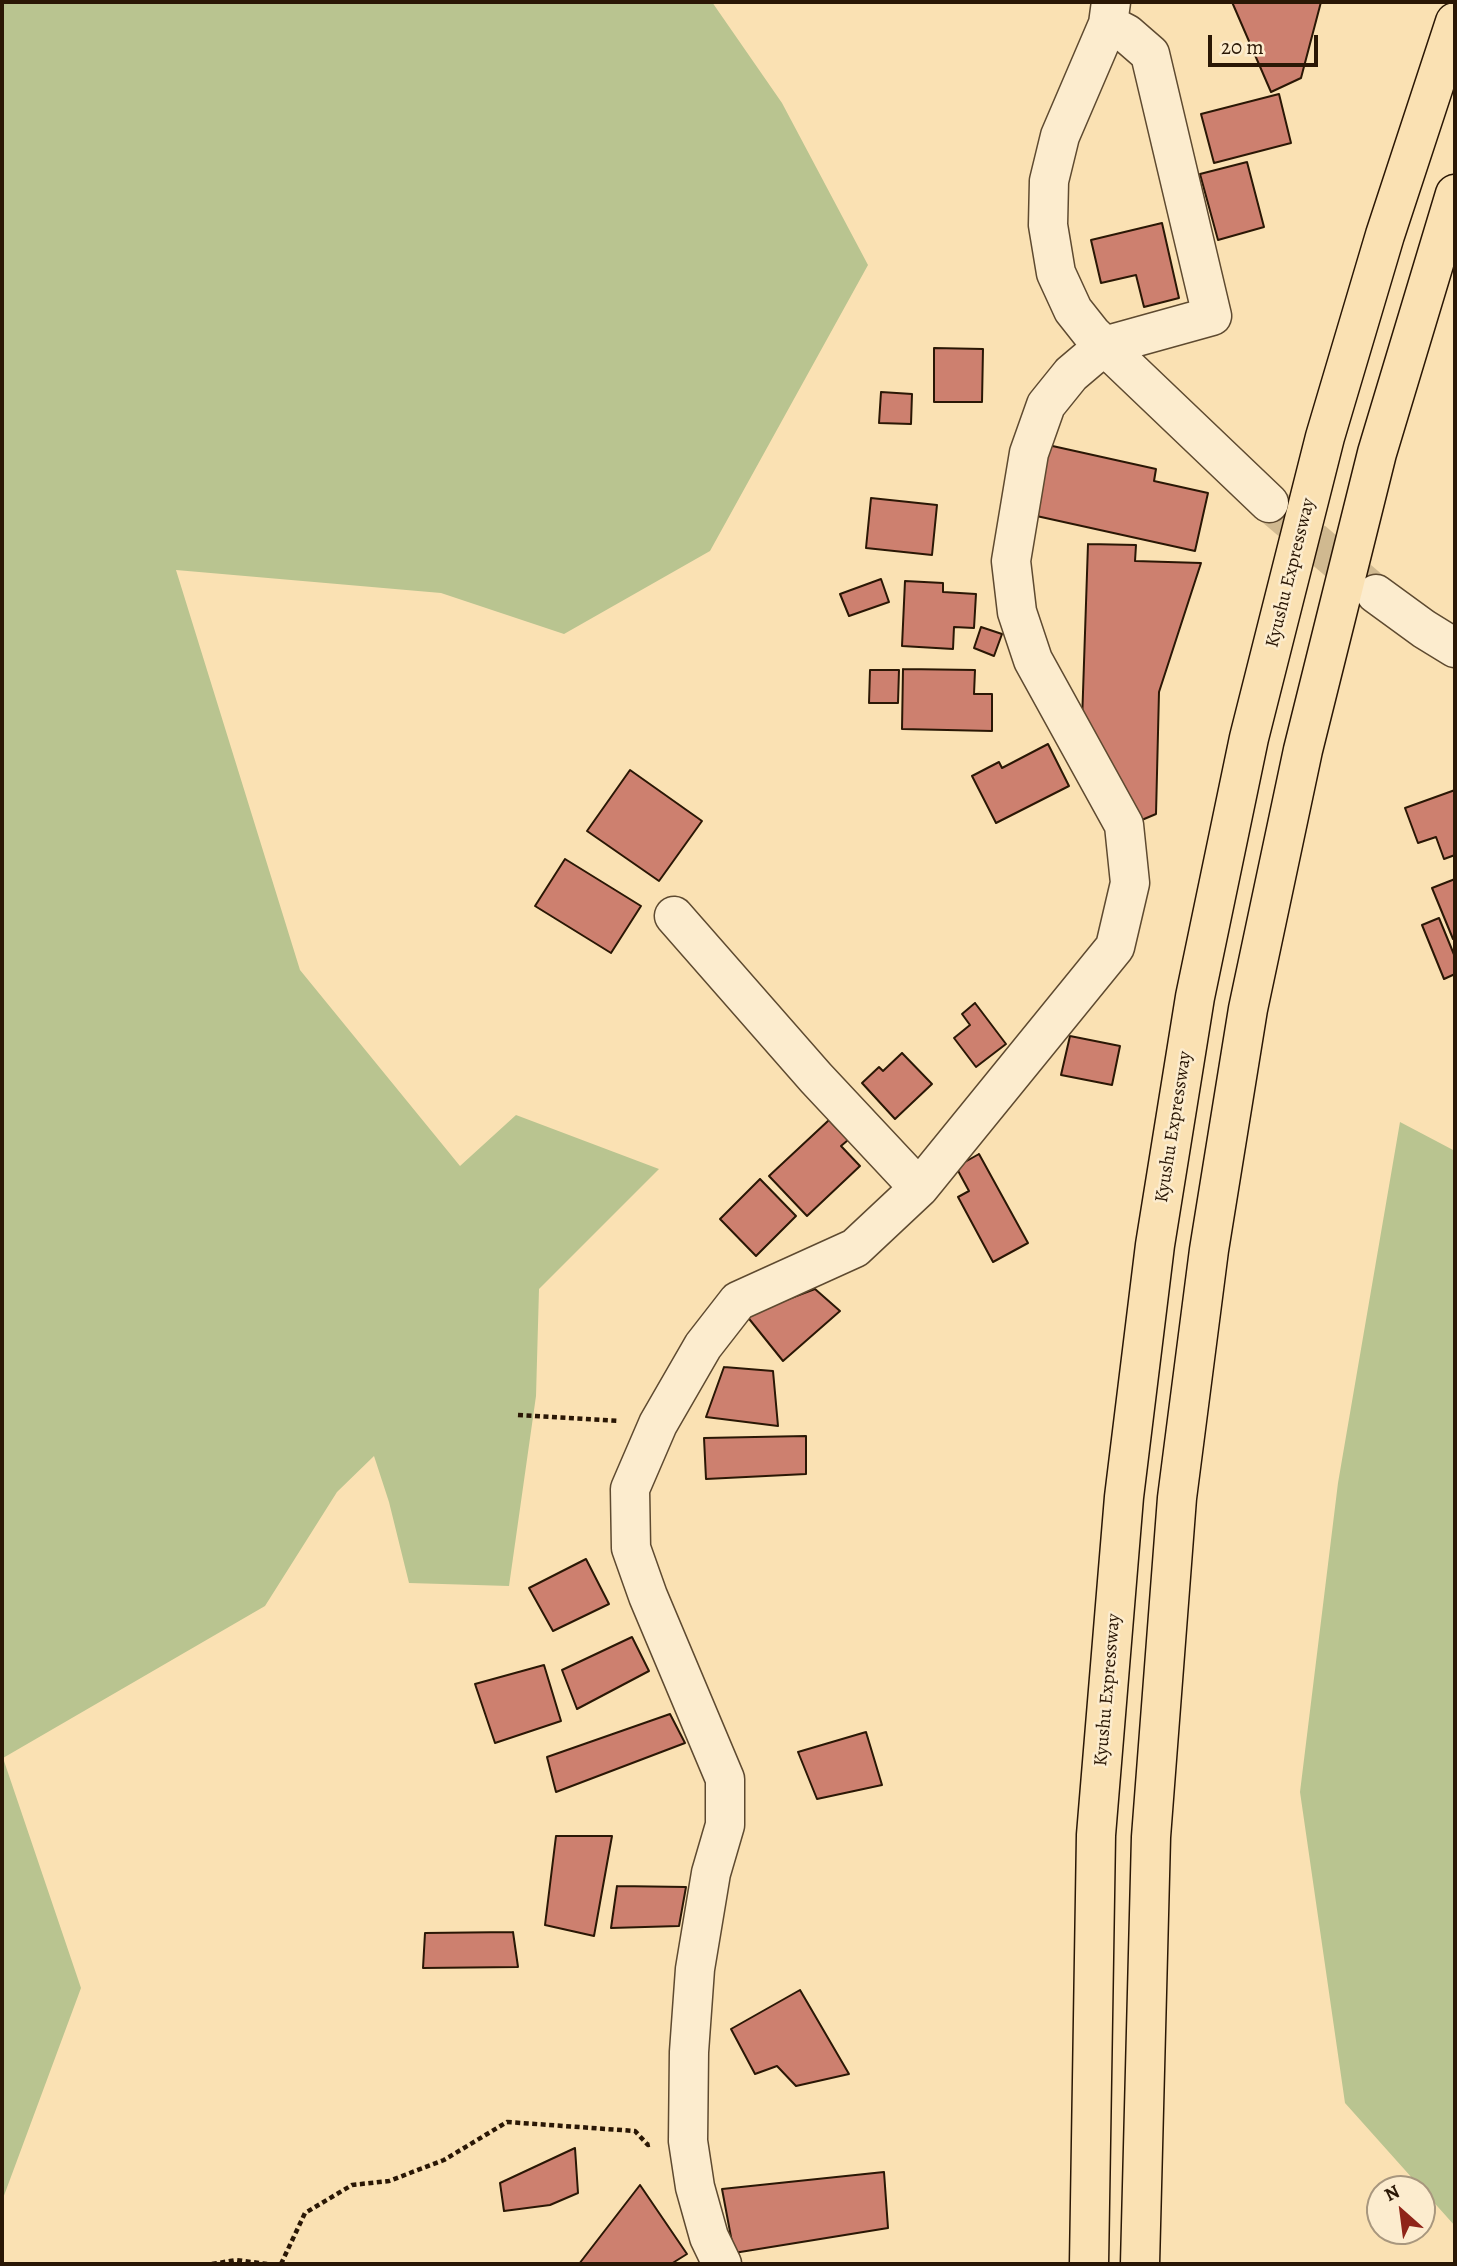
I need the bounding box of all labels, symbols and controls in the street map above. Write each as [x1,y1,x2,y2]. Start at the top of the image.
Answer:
scale bar [1212,21,1322,65]
text: 20 m [1221,33,1264,61]
street label: Kyushu Expressway [1261,496,1321,650]
street label: Kyushu Expressway [1151,1050,1197,1204]
street label: Kyushu Expressway [1090,1613,1126,1767]
north arrow [1366,2175,1436,2245]
text: N [1380,2178,1404,2208]

